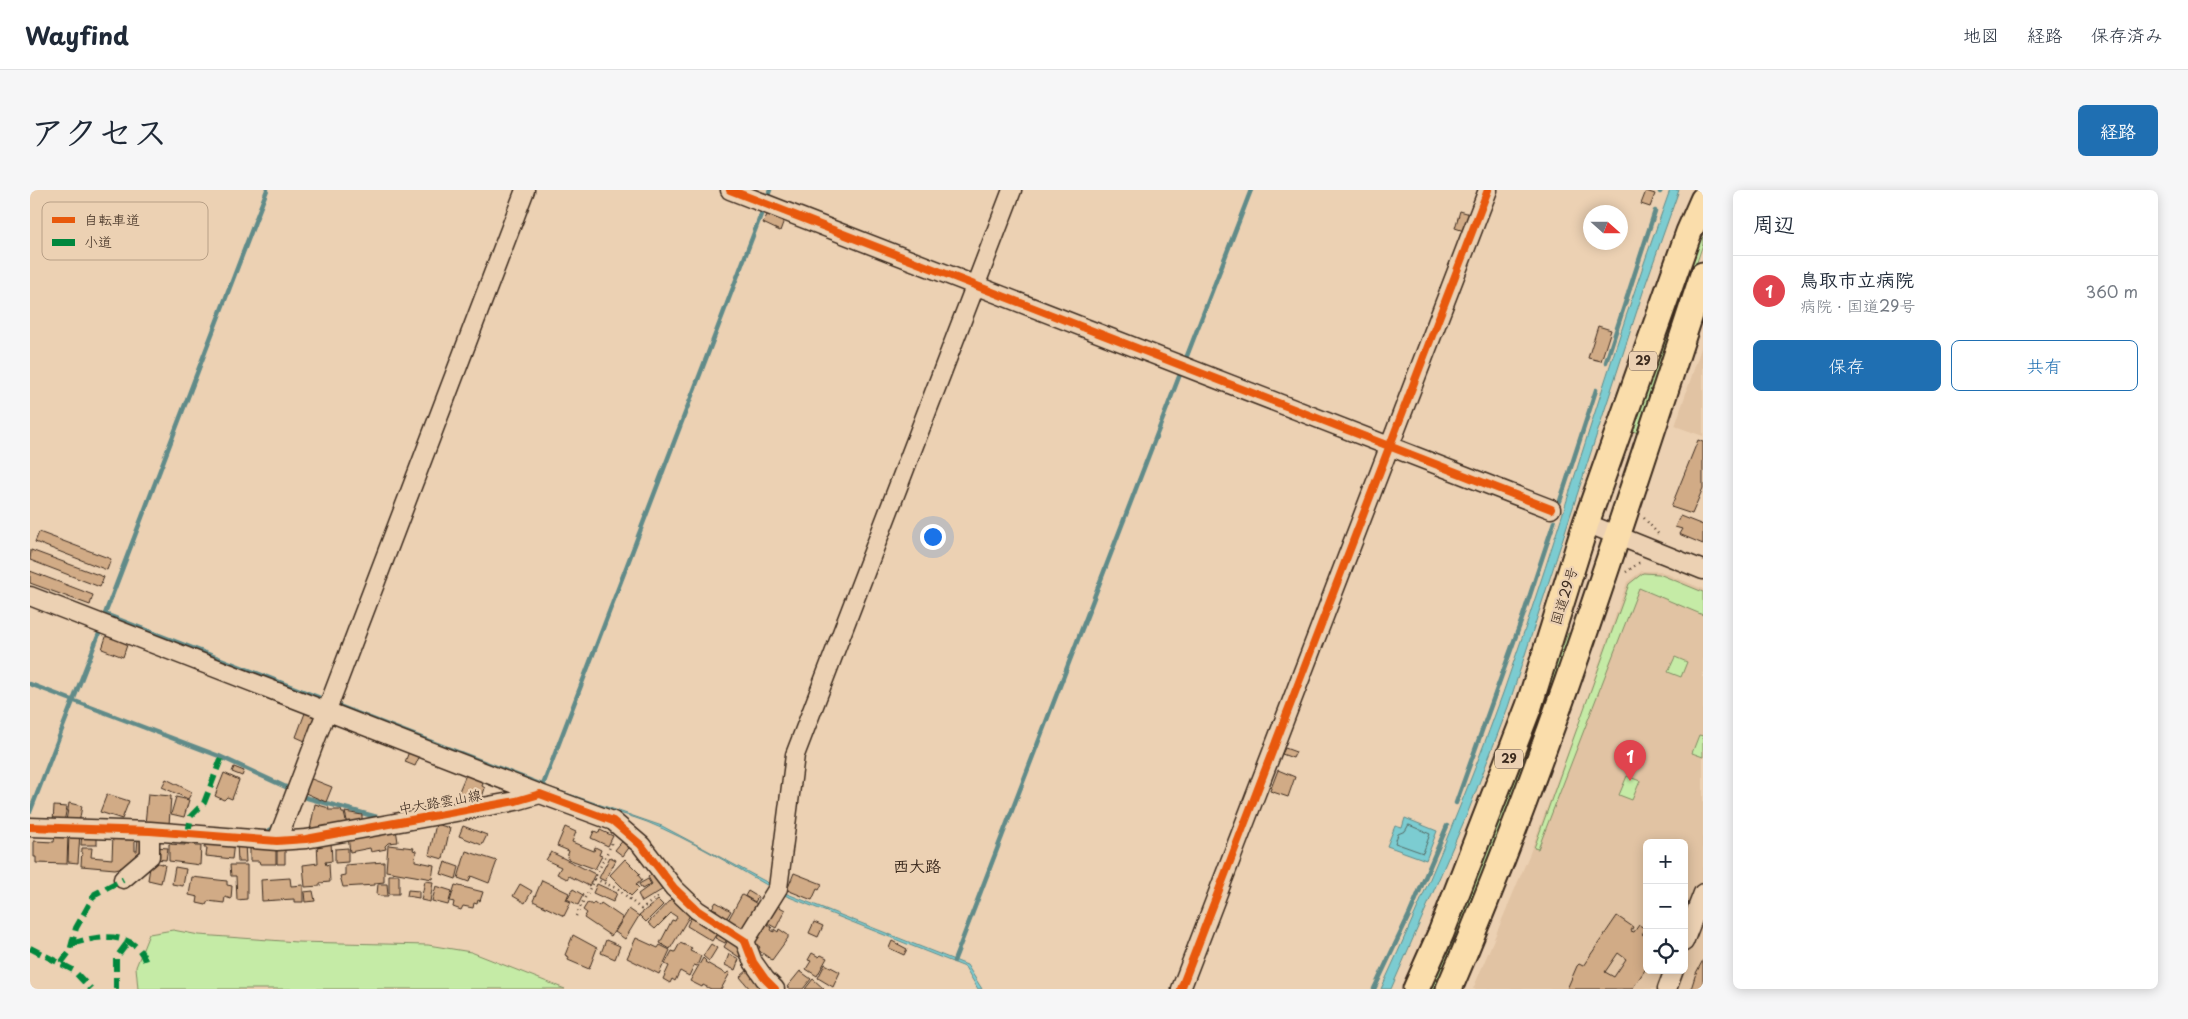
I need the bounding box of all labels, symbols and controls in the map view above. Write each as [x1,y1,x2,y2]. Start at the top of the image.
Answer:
text: Wayfind [25,17,129,53]
text: 地図 [1963,21,1999,48]
text: 経路 [2027,21,2063,48]
text: 保存済み [2091,21,2163,48]
text: アクセス [30,104,168,157]
button: 経路 [2078,105,2158,156]
legend [42,202,208,260]
north arrow [1583,205,1628,250]
text: 周辺 [1753,207,1795,239]
text: 自転車道 [84,209,140,230]
text: 小道 [84,231,112,252]
text: 鳥取市立病院 [1800,265,1914,293]
text: 1 [1765,279,1773,303]
text: 360 m [2086,279,2138,303]
text: 病院 · 国道29号 [1800,293,1915,317]
button: 保存 [1753,340,1941,391]
button: 共有 [1951,340,2138,391]
road number: 29 [1629,352,1657,370]
your location [920,524,946,550]
street label: 国道29号 [1545,564,1582,628]
pin: 1 [1614,740,1646,781]
road number: 29 [1495,750,1523,768]
street label: 中大路雲山線 [397,784,483,819]
map controls [1643,839,1688,974]
button: + [1643,839,1688,884]
district label: 西大路 [893,853,941,877]
button: − [1643,884,1688,929]
button: locate [1643,929,1688,974]

